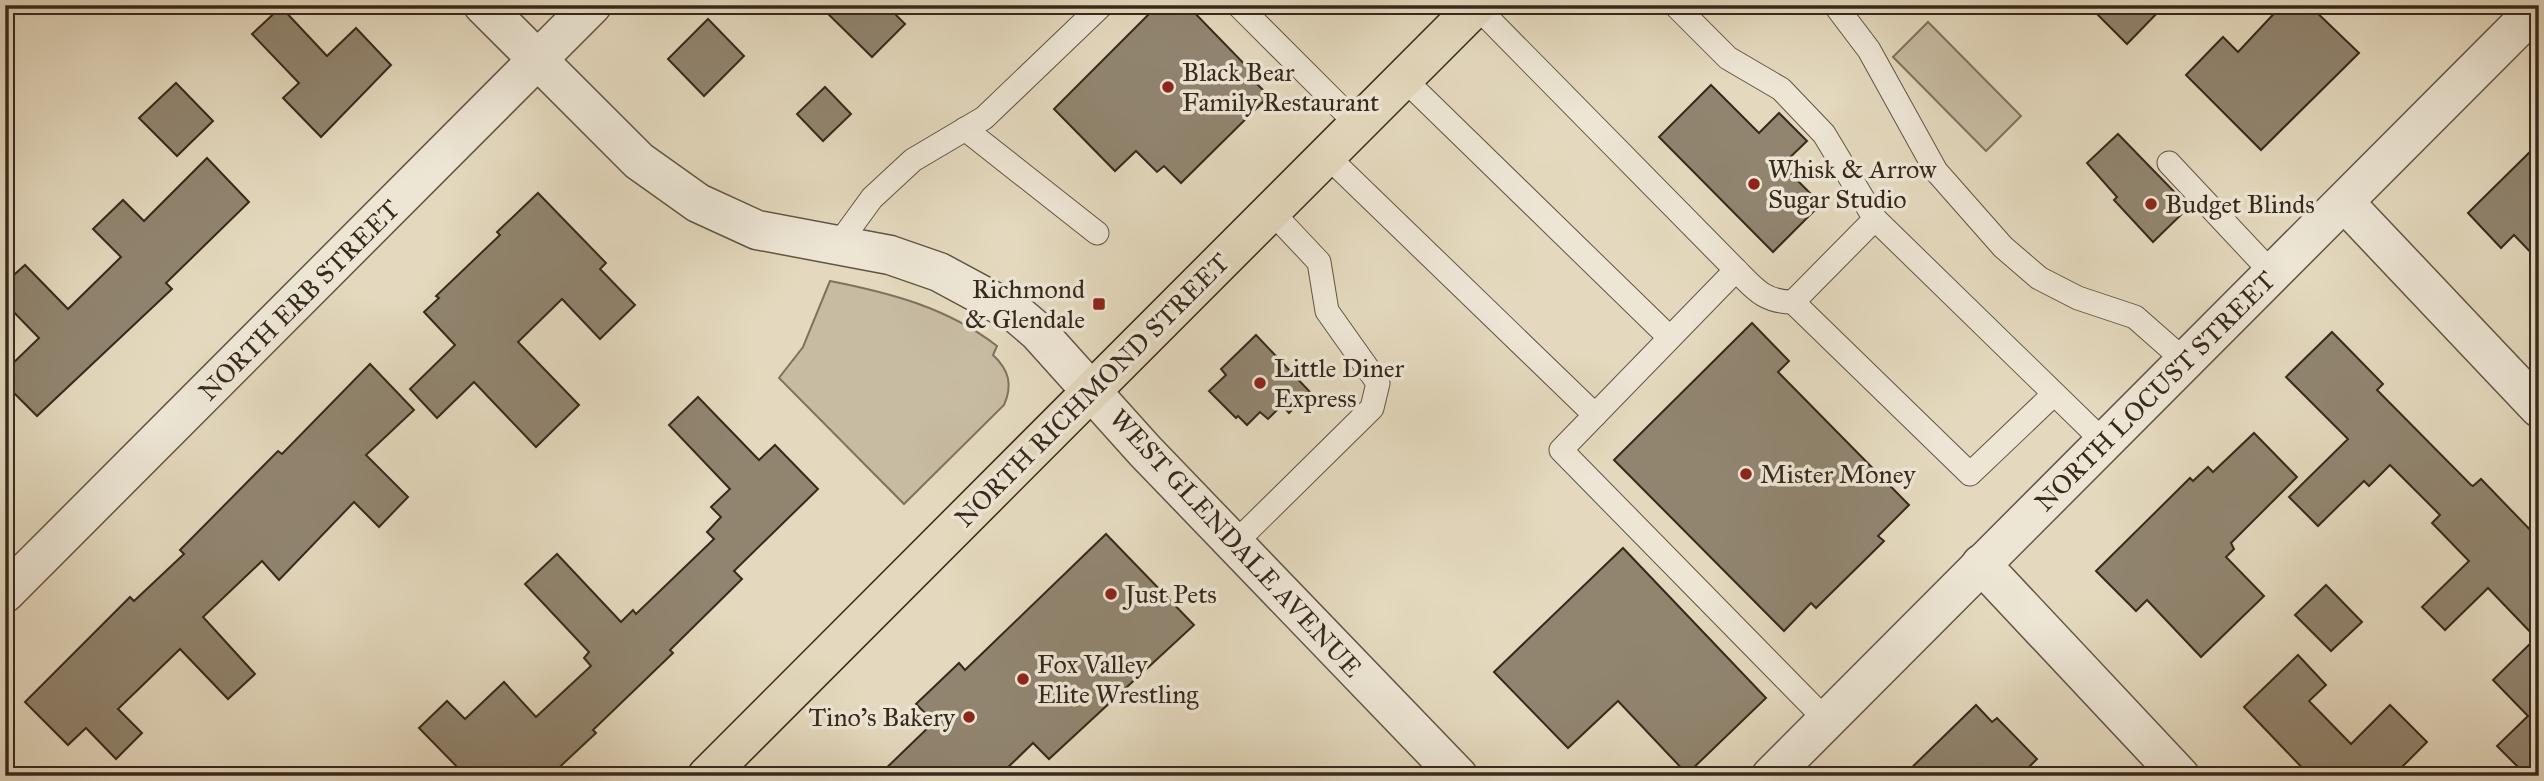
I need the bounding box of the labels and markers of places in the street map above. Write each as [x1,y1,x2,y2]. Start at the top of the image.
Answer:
place label: Black Bear Family Restaurant [1182,56,1379,118]
marker: Black Bear Family Restaurant [1160,79,1176,95]
place label: Whisk & Arrow Sugar Studio [1768,153,1937,215]
marker: Whisk & Arrow Sugar Studio [1746,176,1762,192]
place label: Budget Blinds [2165,188,2315,220]
marker: Budget Blinds [2143,196,2159,212]
place label: Richmond & Glendale [965,273,1085,335]
marker: Richmond & Glendale [1091,296,1107,312]
place label: Little Diner Express [1274,352,1405,414]
marker: Little Diner Express [1252,375,1268,391]
place label: Mister Money [1760,458,1916,490]
marker: Mister Money [1738,466,1754,482]
place label: Just Pets [1122,578,1217,610]
marker: Just Pets [1103,586,1119,602]
place label: Fox Valley Elite Wrestling [1037,648,1199,710]
marker: Fox Valley Elite Wrestling [1015,671,1031,687]
place label: Tino's Bakery [809,701,956,733]
marker: Tino's Bakery [961,709,977,725]

